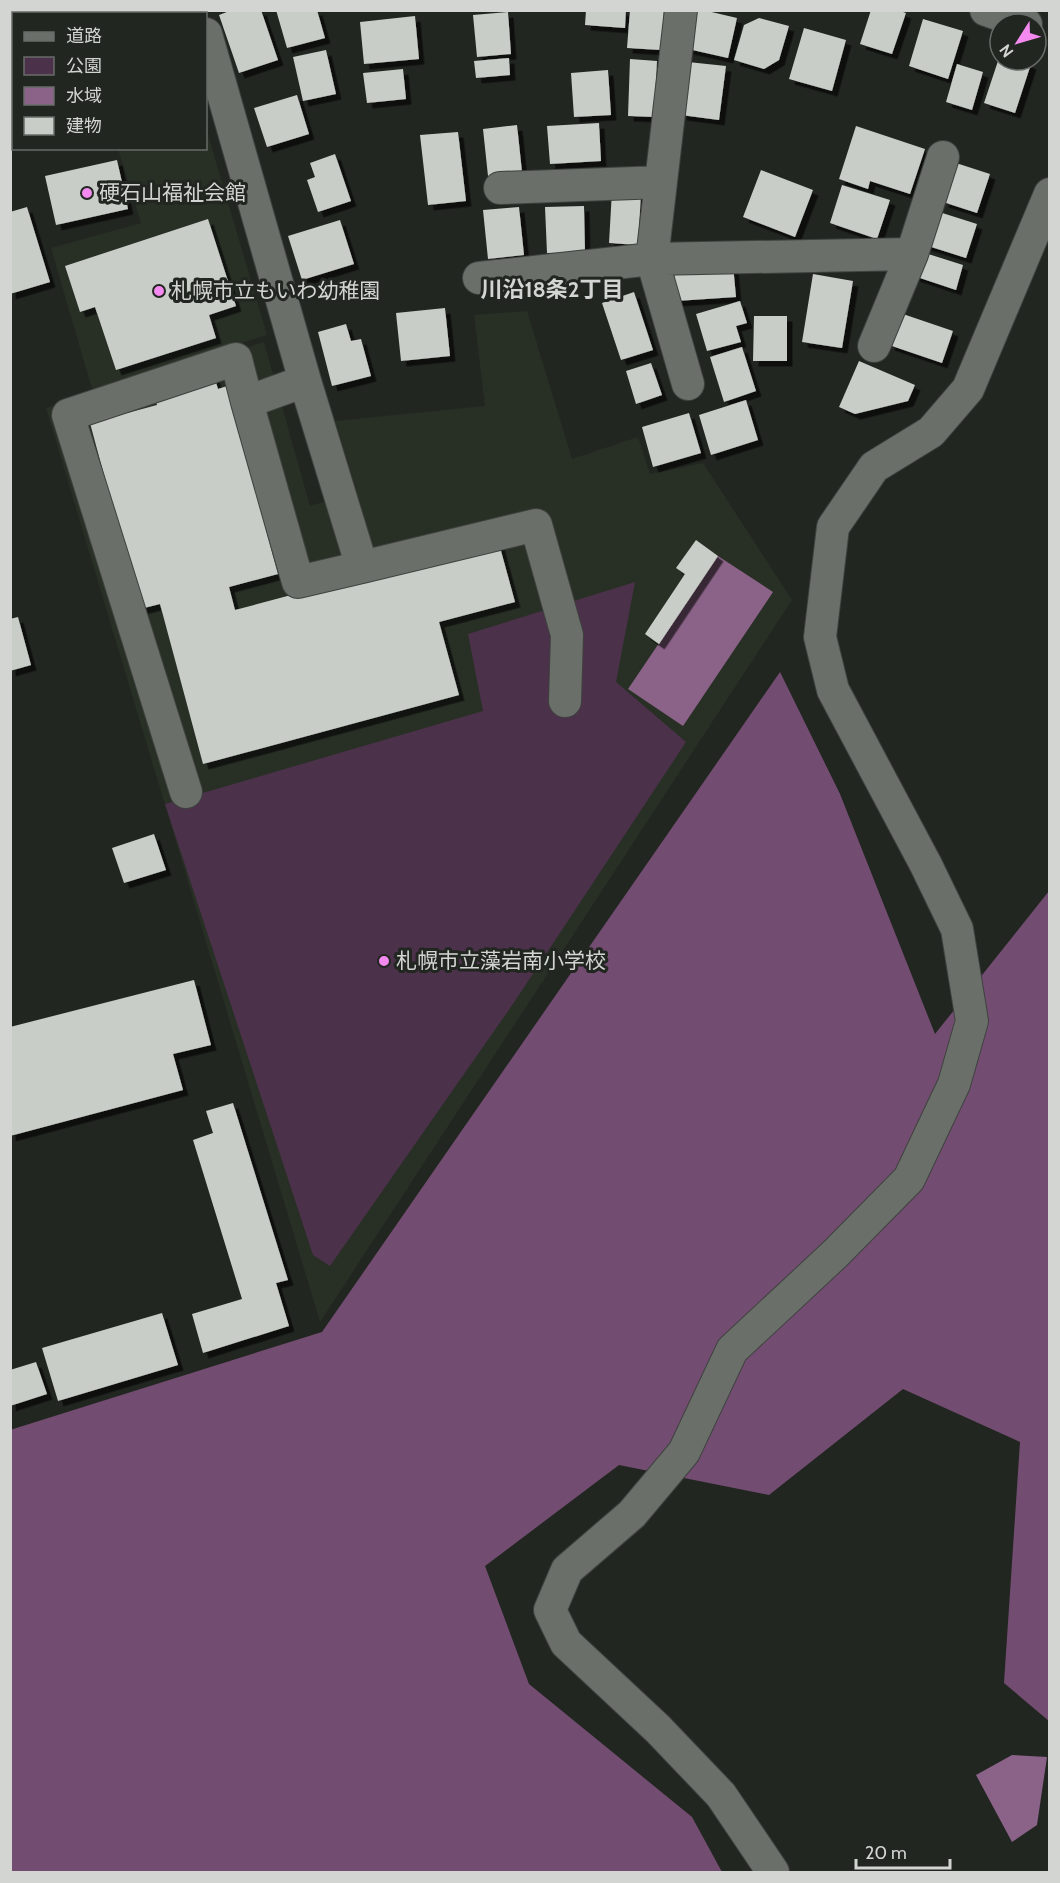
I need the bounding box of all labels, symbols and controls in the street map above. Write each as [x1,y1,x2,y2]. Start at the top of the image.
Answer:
legend [12,12,207,150]
north arrow [988,12,1048,72]
text: 道路 [66,25,102,47]
text: N [995,40,1017,61]
text: 公園 [66,55,102,77]
text: 水域 [66,85,102,107]
text: 建物 [66,115,102,137]
place label: 硬石山福祉会館 [99,180,246,205]
marker: 硬石山福祉会館 [80,186,94,200]
district label: 川沿18条2丁目 [480,276,624,303]
place label: 札幌市立もいわ幼稚園 [171,278,381,303]
marker: 札幌市立もいわ幼稚園 [152,284,166,298]
place label: 札幌市立藻岩南小学校 [396,948,606,973]
marker: 札幌市立藻岩南小学校 [377,954,391,968]
scale bar [856,1832,950,1870]
text: 20 m [865,1842,907,1864]

